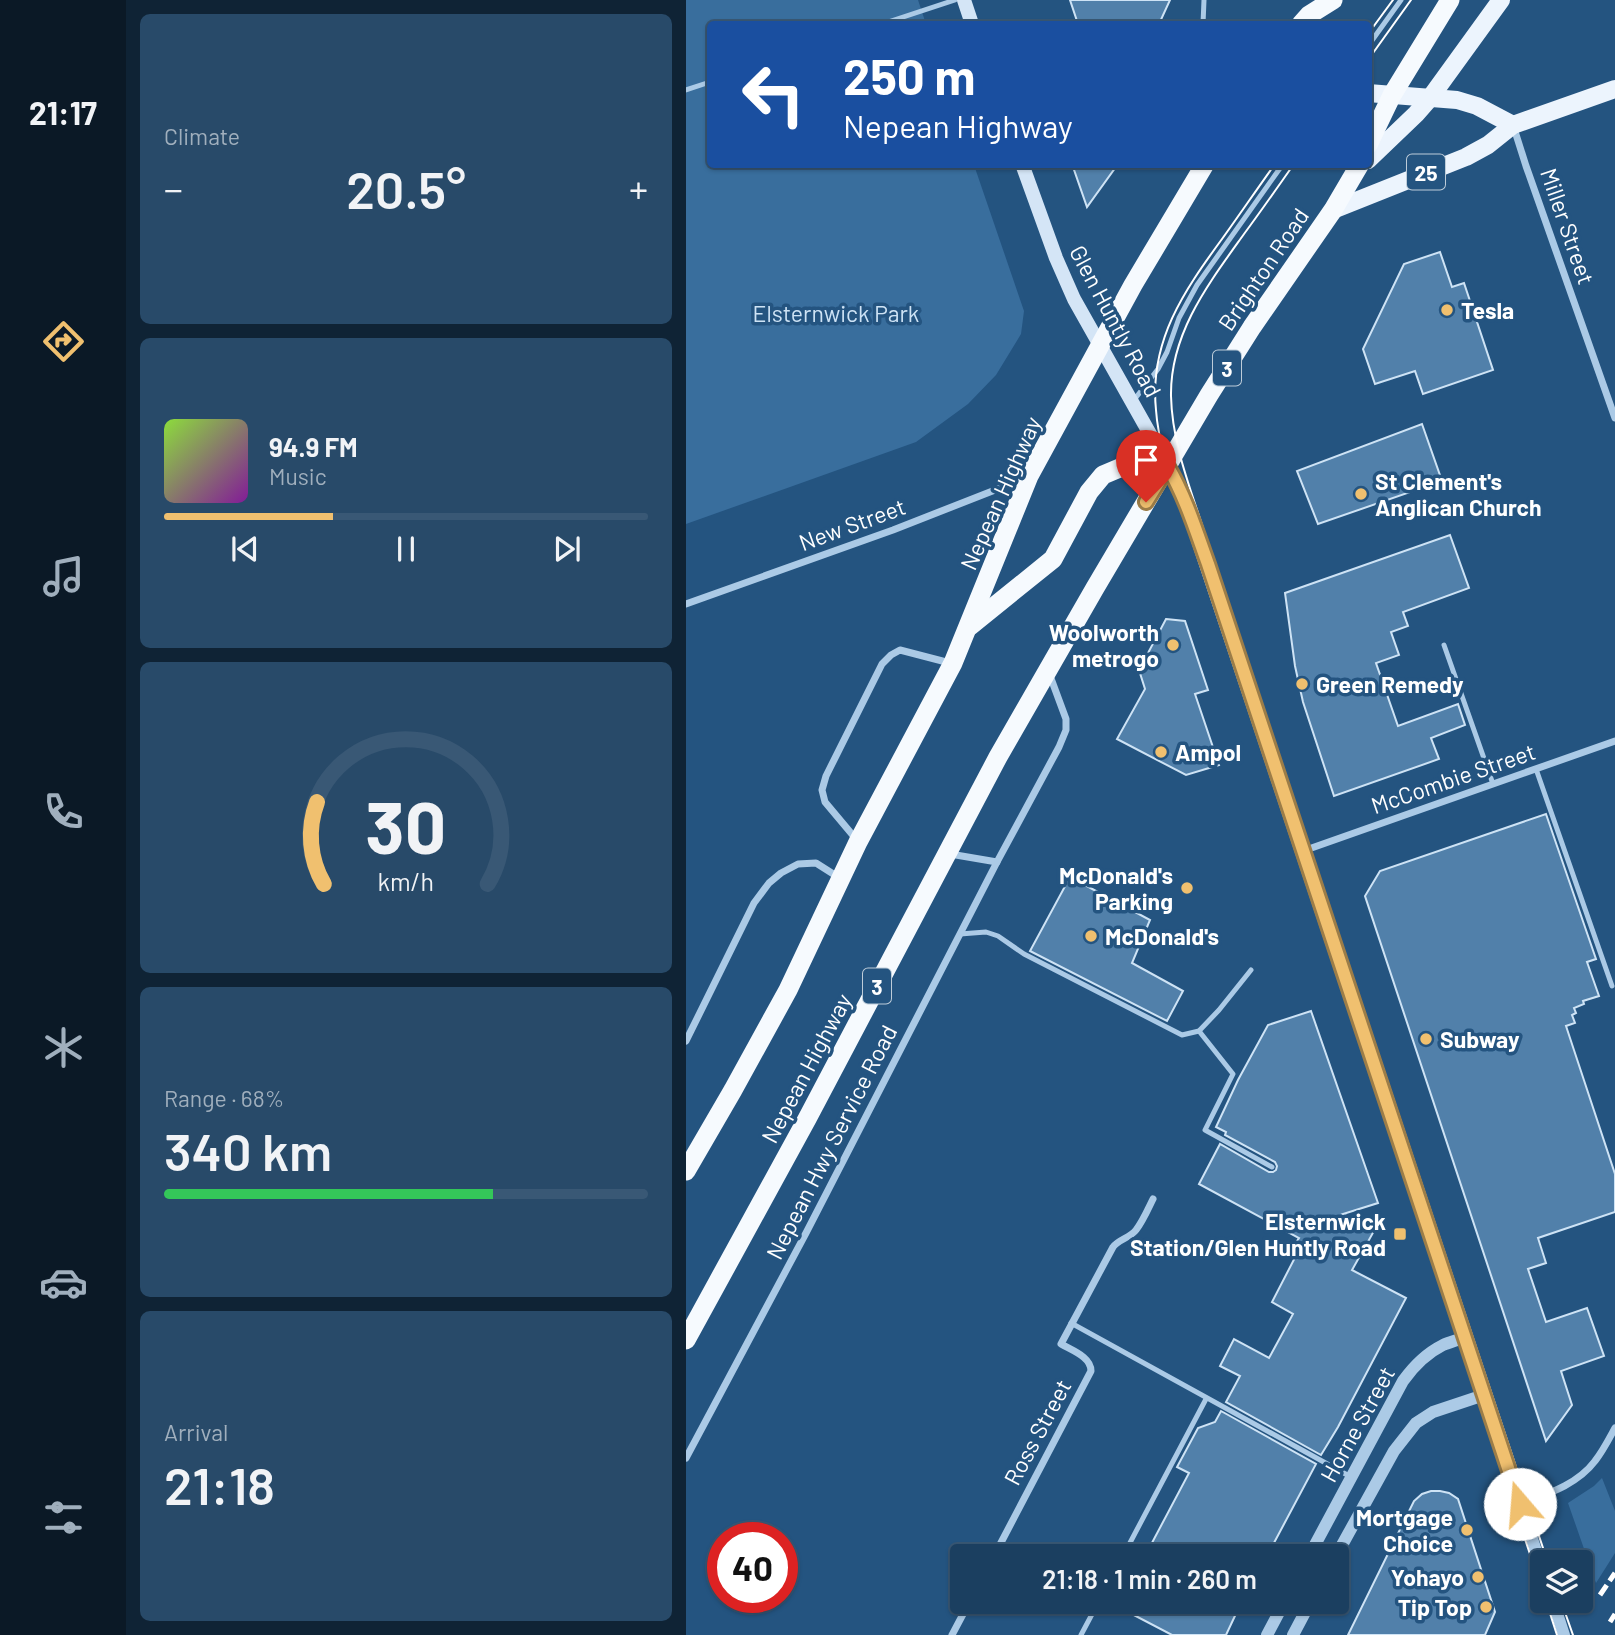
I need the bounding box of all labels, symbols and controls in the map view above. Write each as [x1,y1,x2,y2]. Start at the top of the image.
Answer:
text: 250 m [843,46,976,105]
icon: left [728,49,819,140]
text: 21:17 [29,93,97,131]
text: Nepean Highway [843,106,1073,144]
text: Climate [164,122,240,150]
road number: 25 [1407,154,1445,190]
text: 20.5° [346,157,466,219]
street label: Miller Street [1535,164,1601,288]
text: − [164,165,183,211]
text: + [629,165,648,211]
street label: Brighton Road [1212,202,1314,336]
street label: Glen Huntly Road [1064,240,1168,402]
place label: Tesla [1461,296,1514,324]
park label: Elsternwick Park [753,299,919,327]
marker: Tesla [1439,302,1455,318]
icon: directions [39,317,88,366]
road number: 3 [1213,350,1241,386]
street label: Nepean Highway [954,411,1047,574]
pin [1116,430,1176,502]
text: 94.9 FM [269,431,358,462]
icon: arrive [1127,441,1165,479]
text: Music [269,462,327,490]
place label: St Clement's Anglican Church [1375,467,1542,521]
marker: St Clement's Anglican Church [1353,486,1369,502]
street label: New Street [795,492,909,556]
icon: previous [226,530,264,568]
icon: pause [387,530,425,568]
icon: next [548,530,586,568]
icon: music [39,552,88,601]
place label: Woolworth metrogo [1049,618,1159,672]
marker: Woolworth metrogo [1165,637,1181,653]
place label: Green Remedy [1316,670,1464,698]
marker: Green Remedy [1294,676,1310,692]
street label: McCombie Street [1367,737,1539,819]
place label: Ampol [1175,738,1241,766]
marker: Ampol [1153,744,1169,760]
text: 30 [366,781,446,869]
icon: phone [39,787,88,836]
place label: McDonald's Parking [1059,861,1173,915]
text: km/h [378,865,434,895]
marker: McDonald's Parking [1179,880,1195,896]
place label: McDonald's [1105,922,1219,950]
marker: McDonald's [1083,928,1099,944]
road number: 3 [863,968,891,1004]
street label: Nepean Highway [755,988,857,1147]
street label: Nepean Hwy Service Road [760,1020,902,1264]
icon: climate [39,1023,88,1072]
place label: Subway [1440,1025,1520,1053]
marker: Subway [1418,1031,1434,1047]
text: Range · 68% [164,1084,284,1112]
text: 340 km [164,1119,332,1181]
place label: Elsternwick Station/Glen Huntly Road [1130,1207,1386,1261]
marker: Elsternwick Station/Glen Huntly Road [1392,1226,1408,1242]
icon: car [39,1258,88,1307]
street label: Horne Street [1314,1361,1400,1487]
street label: Ross Street [997,1374,1077,1490]
text: Arrival [164,1418,228,1446]
text: 21:18 [164,1453,275,1515]
position arrow [1483,1467,1557,1541]
icon: filters [39,1493,88,1542]
place label: Mortgage Choice [1356,1503,1453,1557]
speed limit sign: 40 [707,1522,798,1613]
marker: Mortgage Choice [1459,1522,1475,1538]
map controls [1530,1550,1593,1613]
button: layers [1530,1550,1593,1613]
text: 21:18 · 1 min · 260 m [1042,1563,1257,1594]
place label: Yohayo [1391,1563,1464,1591]
marker: Yohayo [1470,1569,1486,1585]
place label: Tip Top [1398,1593,1472,1621]
marker: Tip Top [1478,1599,1494,1615]

